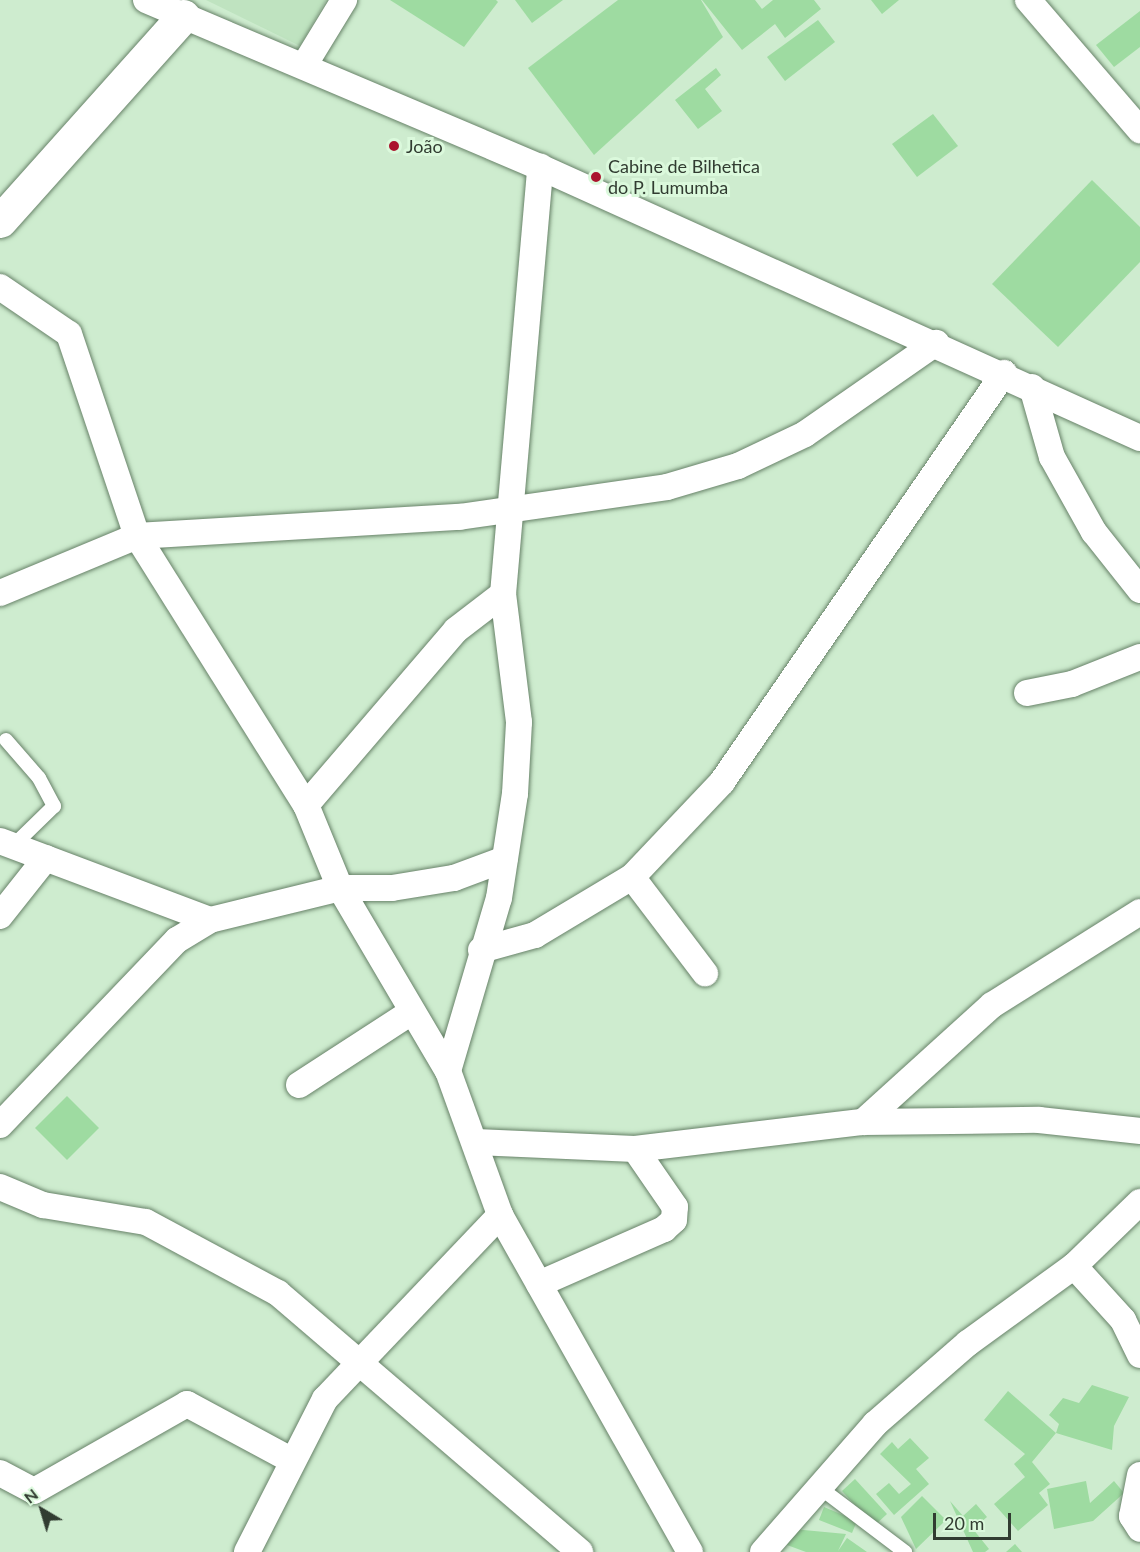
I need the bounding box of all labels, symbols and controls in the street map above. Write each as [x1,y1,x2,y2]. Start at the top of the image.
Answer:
place label: João [406,135,443,157]
marker: João [387,139,401,153]
place label: Cabine de Bilhetica do P. Lumumba [608,156,760,198]
marker: Cabine de Bilhetica do P. Lumumba [589,170,603,184]
north arrow [12,1480,72,1540]
text: N [20,1484,41,1507]
scale bar [936,1501,1014,1539]
text: 20 m [944,1512,984,1534]

